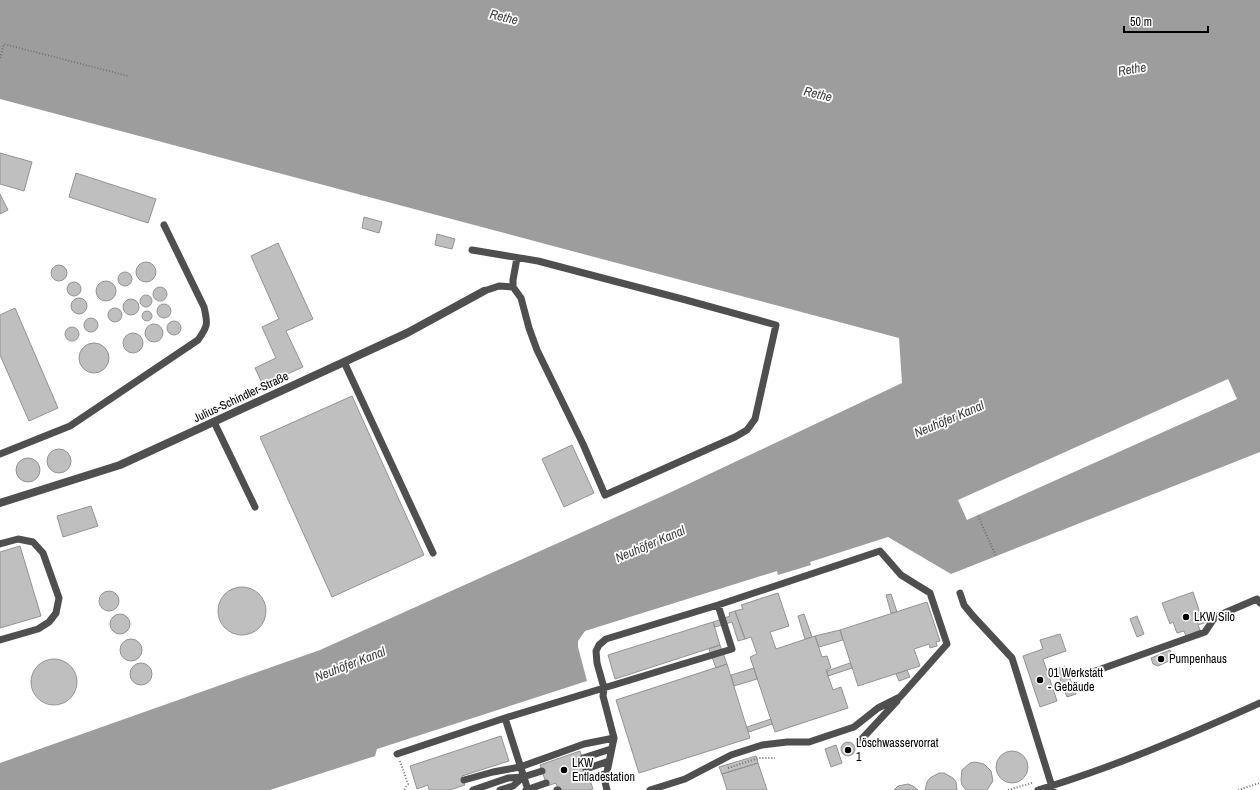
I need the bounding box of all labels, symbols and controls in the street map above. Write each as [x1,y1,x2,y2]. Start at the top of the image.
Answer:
water label: Rethe [488,5,520,29]
scale bar [1124,8,1208,34]
text: 50 m [1130,14,1152,30]
water label: Rethe [1117,58,1147,80]
water label: Rethe [802,82,834,106]
street label: Julius-Schindler-Straße [191,368,291,426]
water label: Neuhöfer Kanal [912,396,987,441]
water label: Neuhöfer Kanal [613,521,688,566]
place label: LKW Silo [1194,609,1235,625]
marker: LKW Silo [1181,612,1191,622]
water label: Neuhöfer Kanal [312,643,388,685]
place label: Pumpenhaus [1169,651,1227,667]
marker: Pumpenhaus [1156,654,1166,664]
place label: 01 Werkstatt - Gebäude [1048,665,1103,695]
marker: 01 Werkstatt - Gebäude [1035,675,1045,685]
place label: Löschwasservorrat 1 [856,735,939,765]
marker: Löschwasservorrat 1 [843,745,853,755]
place label: LKW Entladestation [572,755,635,785]
marker: LKW Entladestation [559,765,569,775]

